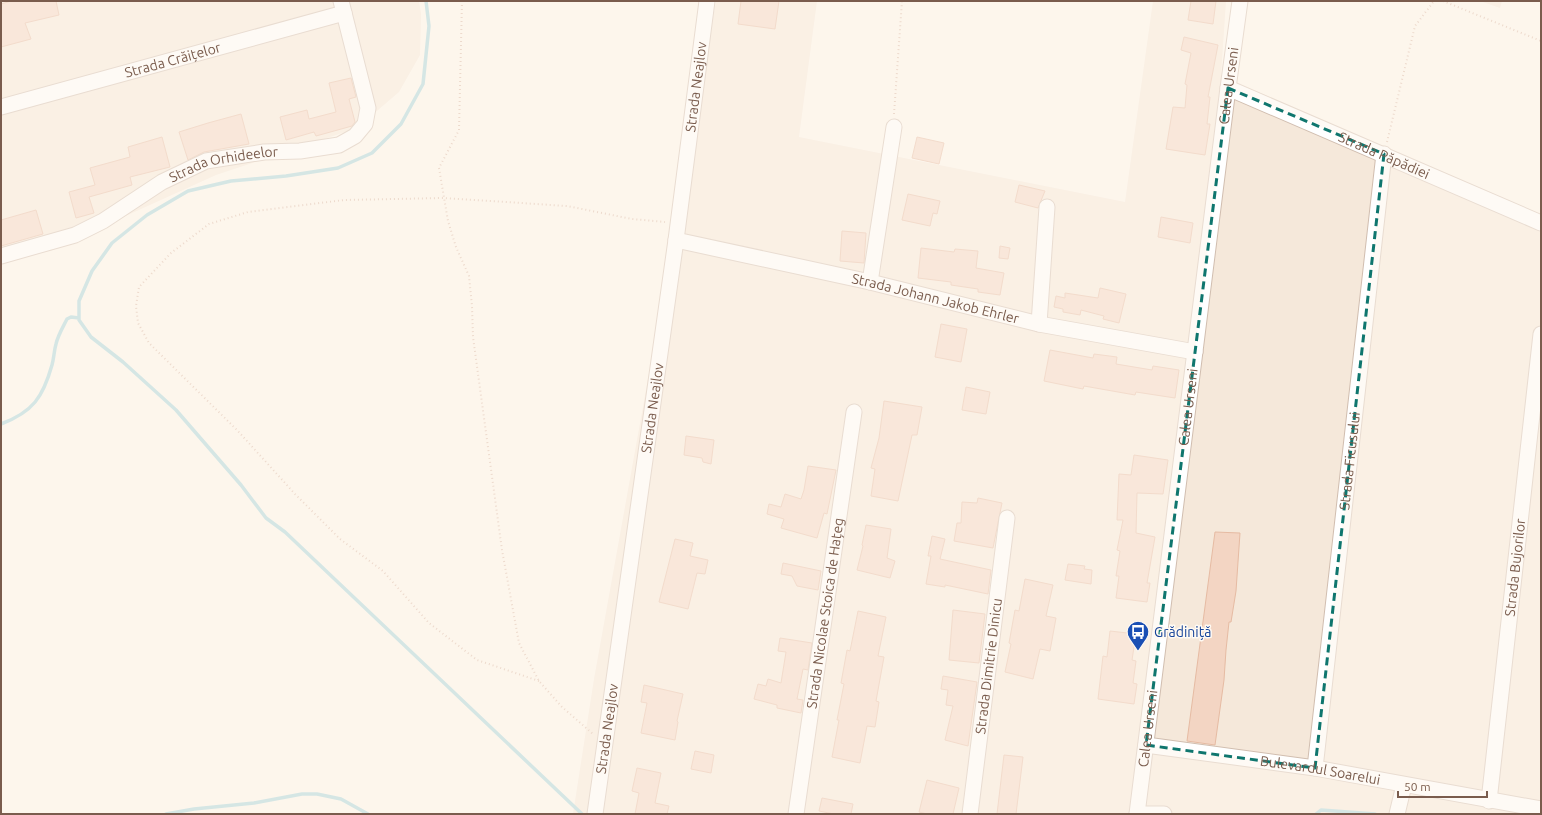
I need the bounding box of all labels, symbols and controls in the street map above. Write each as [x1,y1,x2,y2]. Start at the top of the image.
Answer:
street label: Strada Crăițelor [123,39,223,81]
street label: Strada Neajlov [682,41,710,133]
street label: Calea Urseni [1216,46,1242,125]
street label: Strada Păpădiei [1336,129,1432,182]
street label: Strada Orhideelor [167,144,279,185]
street label: Strada Johann Jakob Ehrler [850,270,1022,327]
street label: Strada Neajlov [638,362,667,454]
street label: Calea Urseni [1175,368,1201,447]
street label: Strada Ficusului [1336,411,1363,511]
street label: Strada Nicolae Stoica de Hațeg [803,517,847,710]
street label: Strada Bujorilor [1502,517,1528,617]
street label: Strada Dimitrie Dinicu [972,597,1005,735]
bus stop icon: Grădiniță [1125,619,1151,652]
place label: Grădiniță [1154,624,1211,640]
street label: Strada Neajlov [593,683,621,775]
street label: Calea Urseni [1135,689,1160,768]
street label: Bulevardul Soarelui [1259,753,1382,788]
scale bar [1398,773,1487,799]
text: 50 m [1404,780,1431,793]

